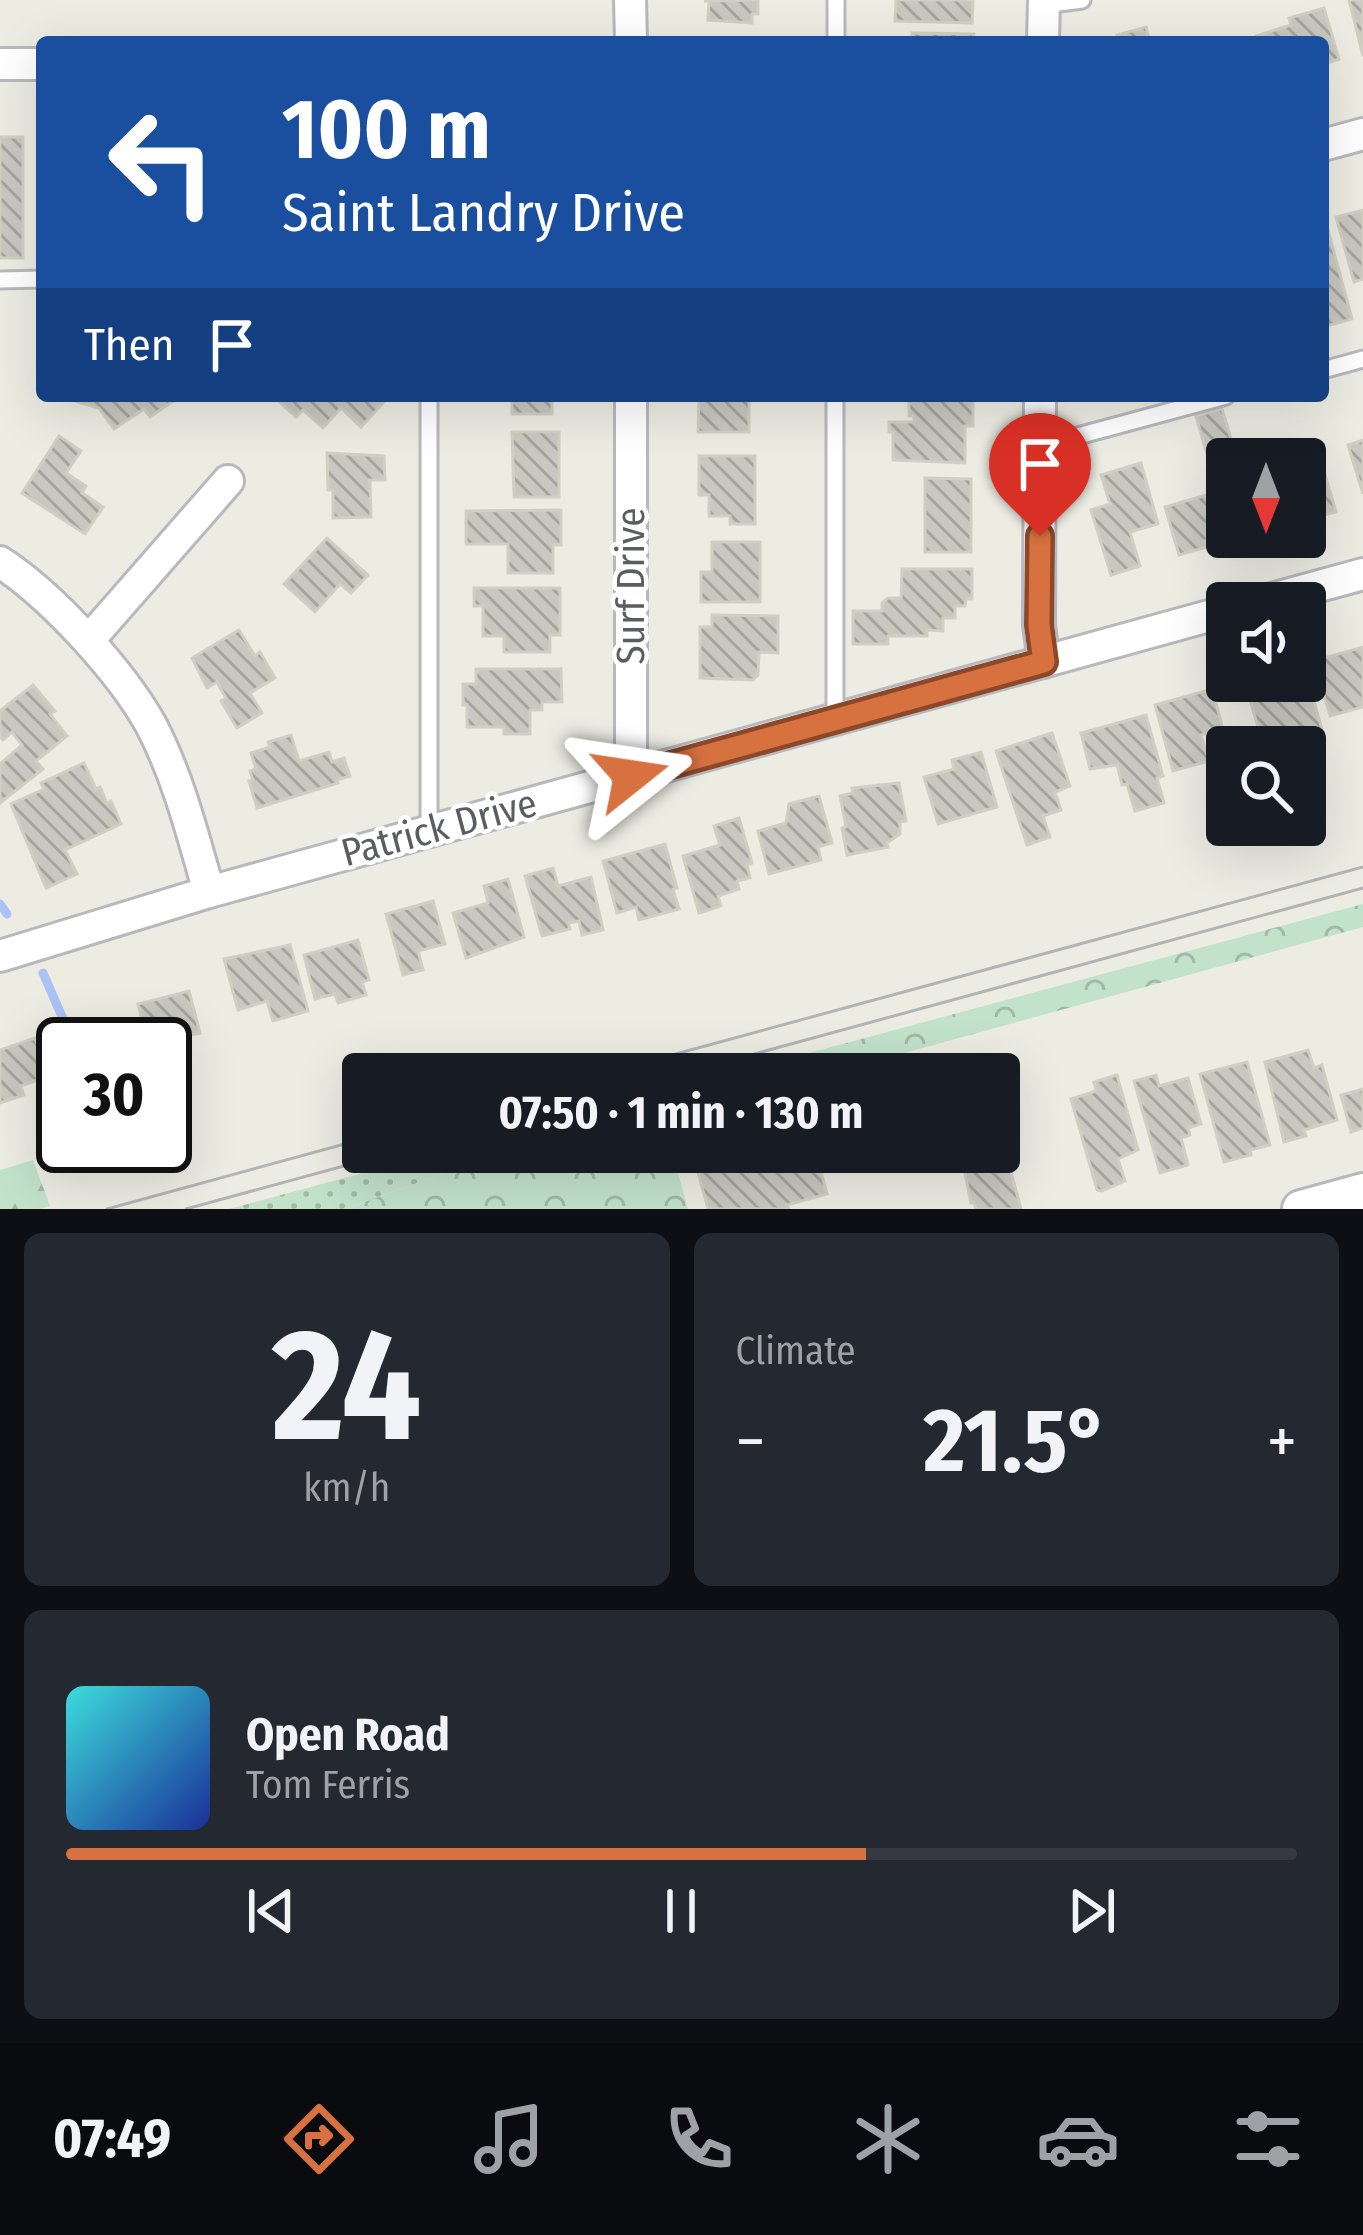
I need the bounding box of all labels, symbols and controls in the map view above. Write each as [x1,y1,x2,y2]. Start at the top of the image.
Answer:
text: 100 m [282,79,491,180]
icon: left [84,84,240,240]
text: Saint Landry Drive [282,181,685,245]
icon: arrive [199,312,265,378]
text: Then [84,318,175,372]
pin [989,413,1091,536]
icon: arrive [1007,431,1073,497]
north arrow [1206,438,1326,558]
map controls [1206,438,1326,846]
street label: Surf Drive [608,507,654,665]
button: sound [1206,582,1326,702]
position arrow [568,713,694,839]
button: search [1206,726,1326,846]
street label: Patrick Drive [336,780,542,876]
speed limit sign: 30 [36,1017,192,1173]
text: 07:50 · 1 min · 130 m [499,1086,863,1140]
text: 24 [272,1293,421,1480]
text: Climate [736,1328,856,1374]
text: 21.5° [924,1387,1109,1495]
text: − [736,1402,765,1481]
text: + [1267,1402,1297,1481]
text: km/h [303,1465,390,1511]
text: Open Road [246,1708,450,1762]
text: Tom Ferris [246,1762,410,1808]
icon: previous [238,1878,304,1944]
icon: pause [648,1878,714,1944]
icon: next [1059,1878,1125,1944]
icon: directions [277,2097,361,2181]
icon: music [467,2097,551,2181]
icon: phone [657,2097,741,2181]
icon: climate [846,2097,930,2181]
icon: car [1036,2097,1120,2181]
icon: filters [1226,2097,1310,2181]
text: 07:49 [53,2107,171,2171]

